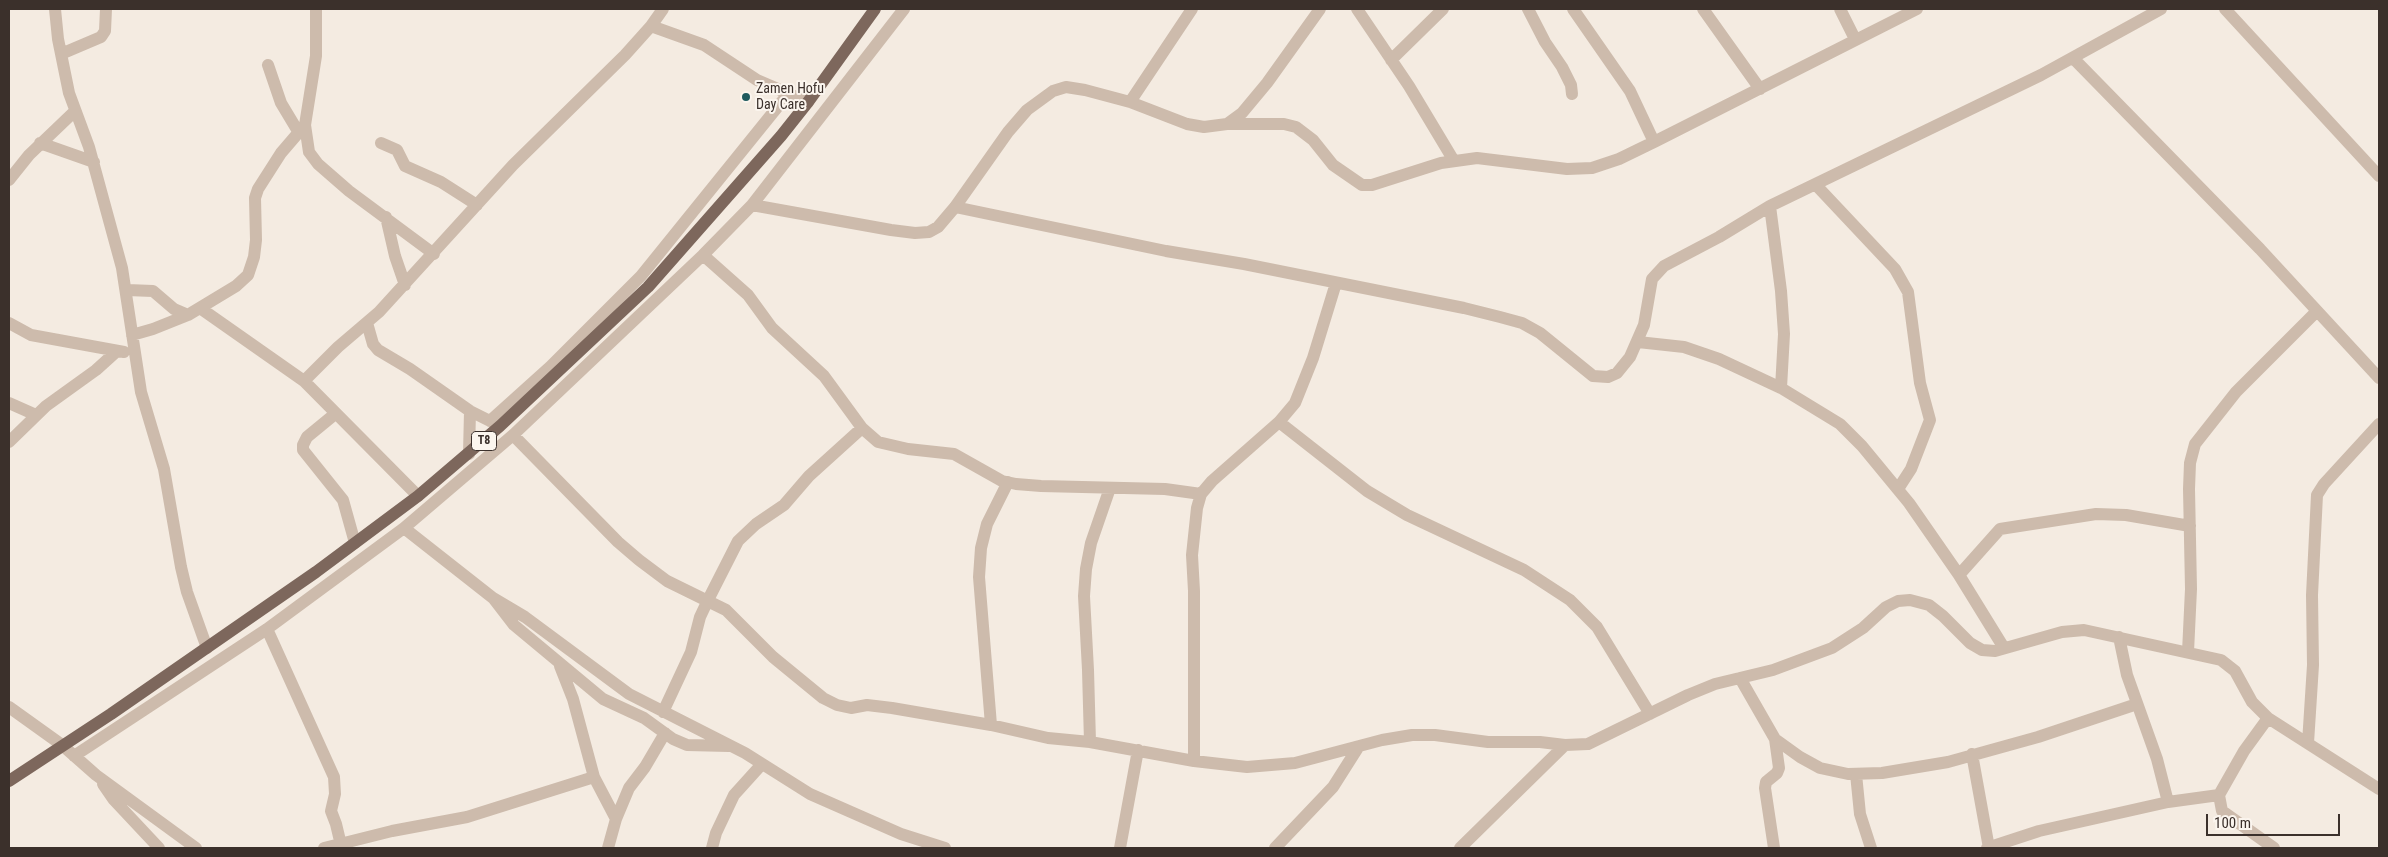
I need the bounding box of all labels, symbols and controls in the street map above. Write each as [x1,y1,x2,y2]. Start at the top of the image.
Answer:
place label: Zamen Hofu Day Care [756,81,824,114]
marker: Zamen Hofu Day Care [740,91,752,103]
road number: T8 [472,432,496,451]
scale bar [2208,804,2342,836]
text: 100 m [2214,814,2251,832]

